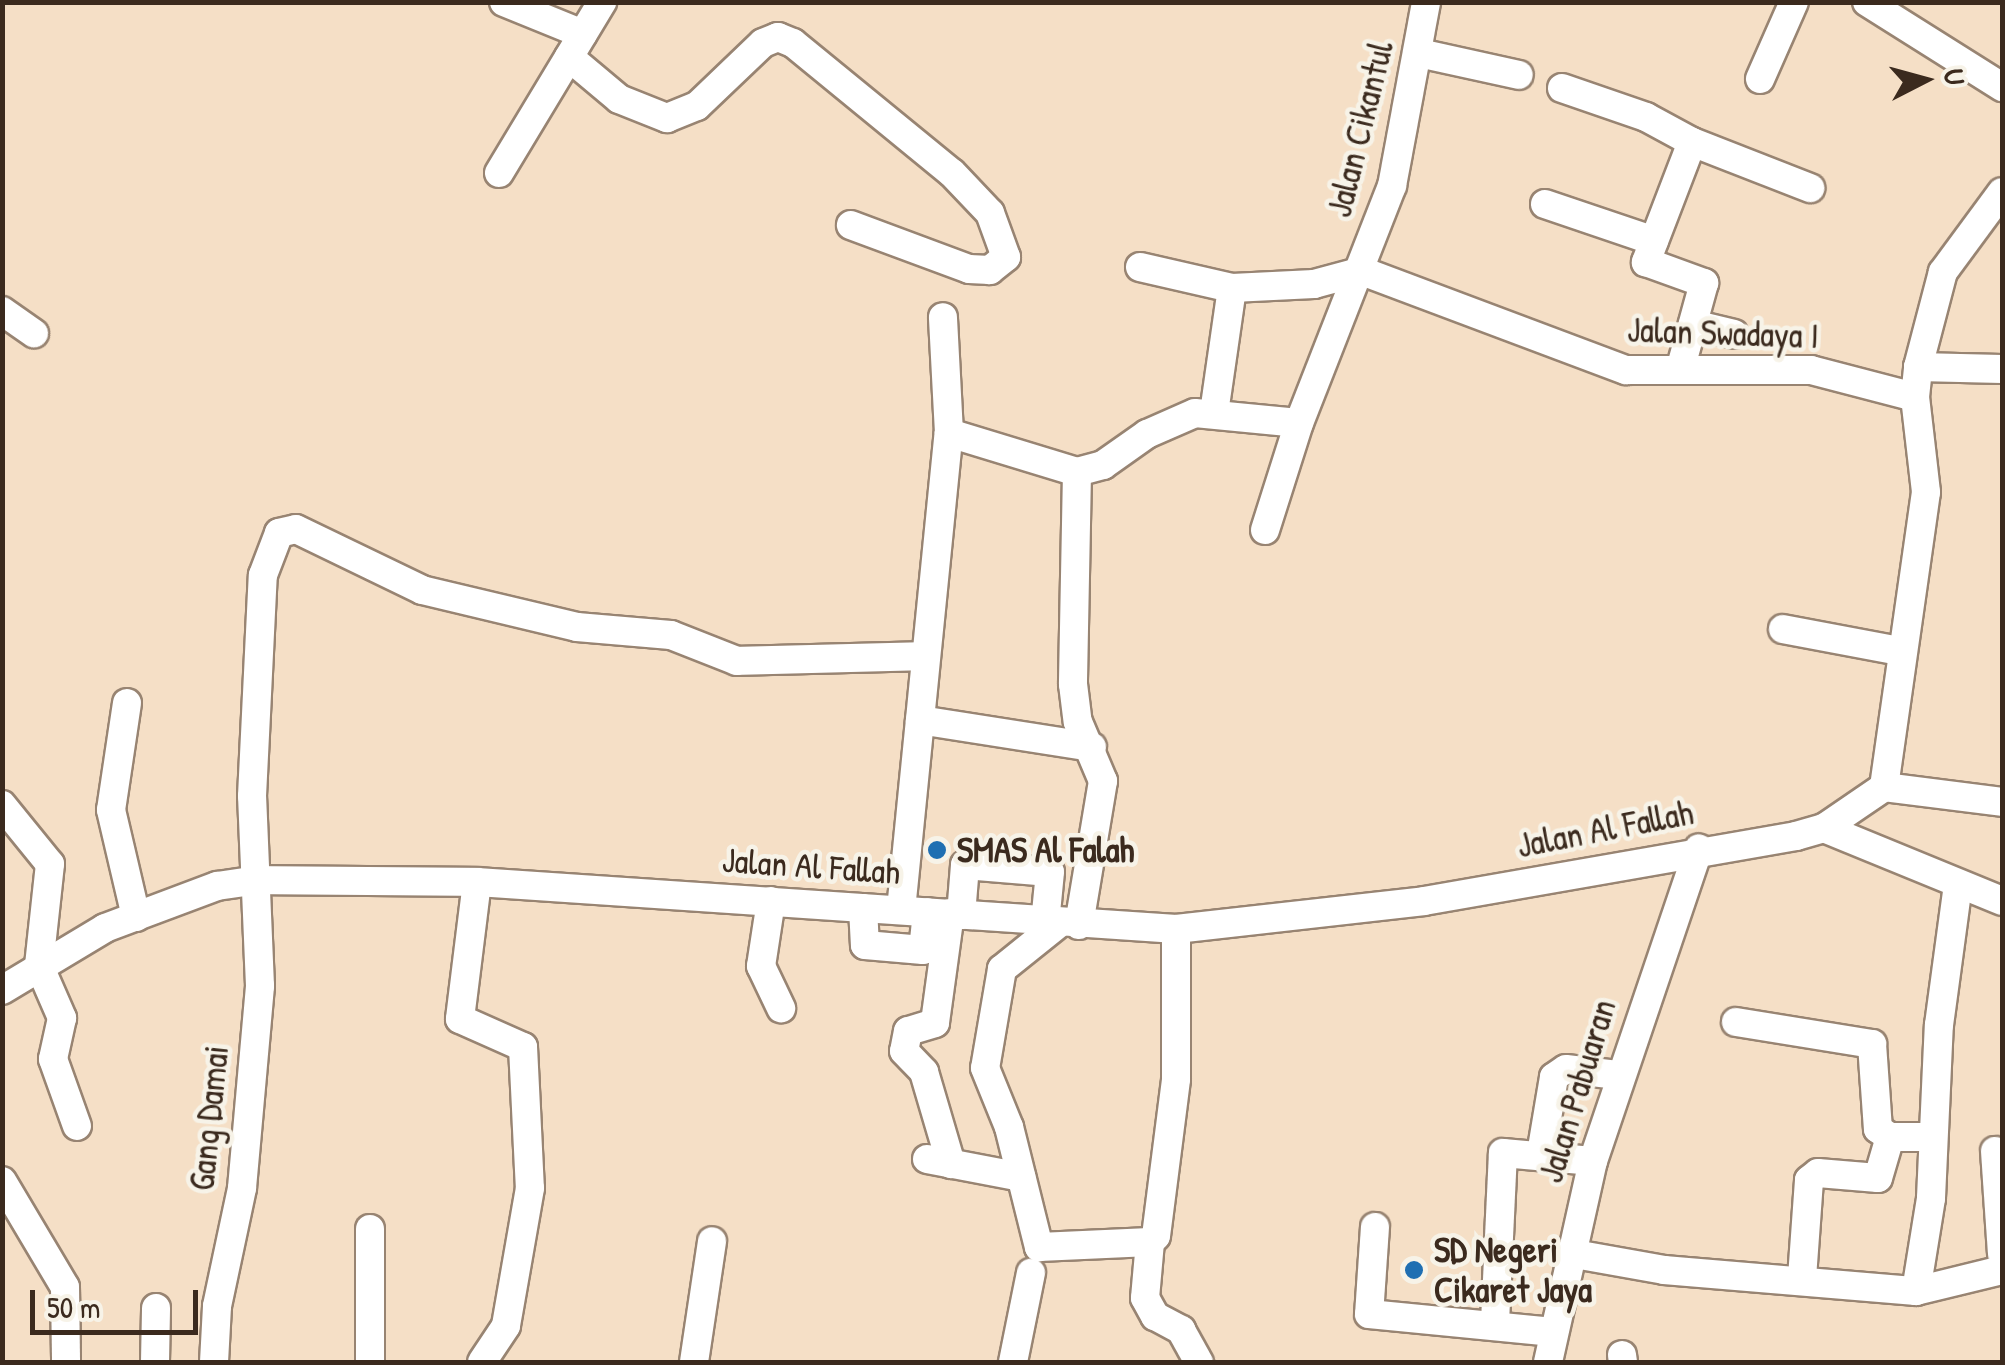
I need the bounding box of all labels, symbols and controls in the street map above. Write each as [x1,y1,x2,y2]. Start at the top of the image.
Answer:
north arrow [1875,30,1975,130]
street label: Jalan Cikantul [1318,37,1402,221]
text: U [1935,67,1975,87]
street label: Jalan Swadaya I [1626,309,1820,357]
street label: Jalan Al Fallah [1513,791,1697,867]
place label: SMAS Al Falah [957,829,1134,871]
street label: Jalan Al Fallah [721,839,901,893]
marker: SMAS Al Falah [926,839,948,861]
street label: Jalan Pabuaran [1529,994,1625,1188]
street label: Gang Damai [181,1043,237,1193]
place label: SD Negeri Cikaret Jaya [1434,1229,1592,1311]
marker: SD Negeri Cikaret Jaya [1403,1259,1425,1281]
scale bar [35,1270,202,1332]
text: 50 m [47,1287,100,1327]

